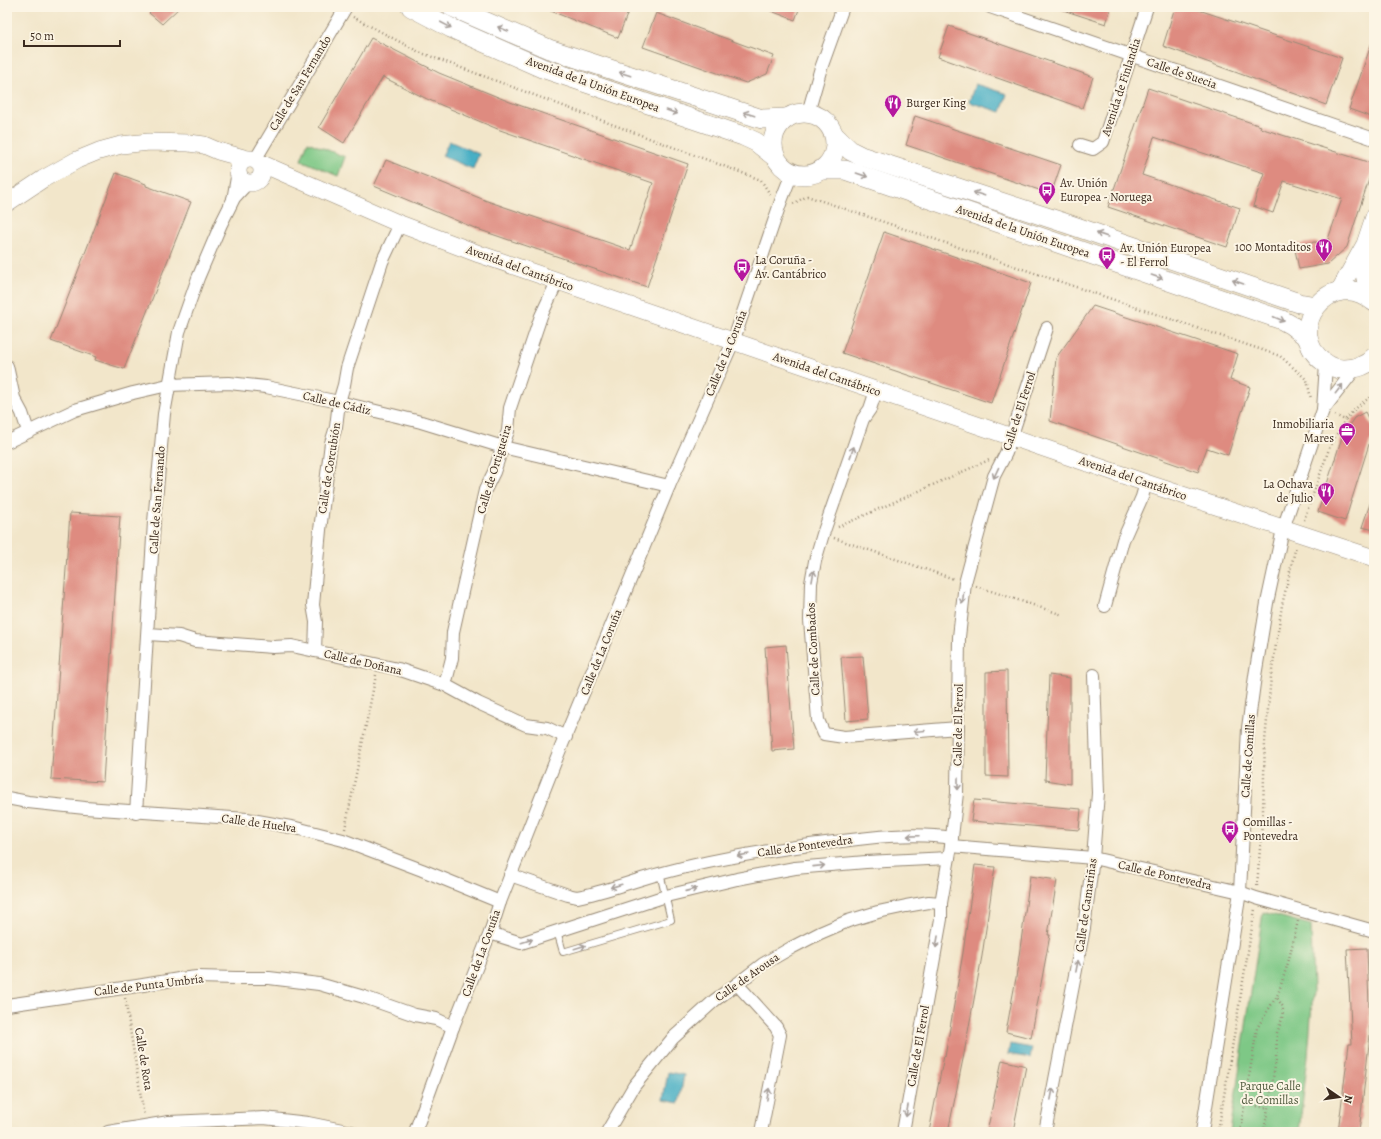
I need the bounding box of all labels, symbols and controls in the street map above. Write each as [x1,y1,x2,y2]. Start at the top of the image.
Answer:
scale bar [24,22,120,48]
one-way arrow [440,22,452,29]
one-way arrow [497,25,509,33]
text: 50 m [30,28,54,44]
street label: Calle de San Fernando [265,32,335,134]
street label: Avenida de Finlandia [1097,36,1145,139]
street label: Avenida de la Unión Europea [523,52,662,116]
street label: Calle de Suecia [1145,54,1220,93]
one-way arrow [619,70,632,77]
restaurant icon: Burger King [883,93,903,118]
place label: Burger King [906,95,966,111]
one-way arrow [665,108,677,116]
one-way arrow [742,110,755,117]
one-way arrow [855,172,867,180]
place label: Av. Unión Europea - Noruega [1059,175,1152,205]
bus stop icon: Av. Unión Europea - Noruega [1037,180,1057,205]
one-way arrow [972,190,985,197]
street label: Avenida de la Unión Europea [953,200,1092,262]
one-way arrow [1096,231,1108,239]
restaurant icon: 100 Montaditos [1314,237,1334,262]
place label: 100 Montaditos [1235,239,1311,255]
place label: Av. Unión Europea - El Ferrol [1119,240,1211,270]
street label: Avenida del Cantábrico [463,241,576,295]
bus stop icon: Av. Unión Europea - El Ferrol [1097,245,1117,270]
place label: La Coruña - Av. Cantábrico [754,252,826,282]
bus stop icon: La Coruña - Av. Cantábrico [732,257,752,282]
one-way arrow [1150,273,1162,281]
one-way arrow [1232,278,1245,285]
street label: Calle de La Coruña [701,307,751,398]
one-way arrow [1273,316,1285,324]
street label: Avenida del Cantábrico [770,348,883,400]
street label: Calle de El Ferrol [999,369,1039,453]
one-way arrow [1335,384,1343,395]
street label: Calle de Cádiz [301,387,373,419]
place label: Inmobiliaria Mares [1272,416,1334,446]
street label: Calle de Corcubión [314,421,344,515]
office icon: Inmobiliaria Mares [1337,421,1357,446]
street label: Calle de Ortigueira [473,422,515,516]
street label: Calle de San Fernando [145,445,169,555]
one-way arrow [849,445,856,458]
street label: Avenida del Cantábrico [1076,452,1189,504]
one-way arrow [992,466,999,478]
place label: La Ochava de Julio [1263,476,1313,506]
restaurant icon: La Ochava de Julio [1316,481,1336,506]
one-way arrow [809,569,817,582]
one-way arrow [959,591,967,604]
street label: Calle de Combados [803,602,823,696]
street label: Calle de La Coruña [576,606,626,697]
street label: Calle de Doñana [322,645,404,679]
street label: Calle de El Ferrol [949,684,967,766]
street label: Calle de Comillas [1237,713,1259,798]
one-way arrow [913,728,926,735]
one-way arrow [954,777,961,790]
street label: Calle de Huelva [221,810,298,836]
place label: Comillas - Pontevedra [1243,814,1298,844]
bus stop icon: Comillas - Pontevedra [1220,819,1240,844]
street label: Calle de Pontevedra [756,831,854,861]
one-way arrow [907,832,920,840]
one-way arrow [736,852,749,860]
street label: Calle de Pontevedra [1116,856,1214,894]
street label: Calle de Camariñas [1071,857,1101,953]
one-way arrow [812,862,825,870]
one-way arrow [610,883,623,890]
one-way arrow [685,885,698,893]
street label: Calle de La Coruña [458,907,504,999]
one-way arrow [932,935,940,948]
one-way arrow [521,937,534,944]
one-way arrow [574,943,587,950]
street label: Calle de Arousa [712,949,783,1005]
one-way arrow [1073,960,1081,973]
street label: Calle de Punta Umbría [93,970,205,1000]
street label: Calle de El Ferrol [903,1004,933,1088]
street label: Calle de Rota [131,1026,157,1092]
north arrow [1319,1077,1359,1117]
park label: Parque Calle de Comillas [1239,1078,1301,1108]
one-way arrow [765,1088,773,1101]
one-way arrow [1049,1088,1057,1101]
text: N [1340,1094,1356,1105]
one-way arrow [903,1104,911,1117]

